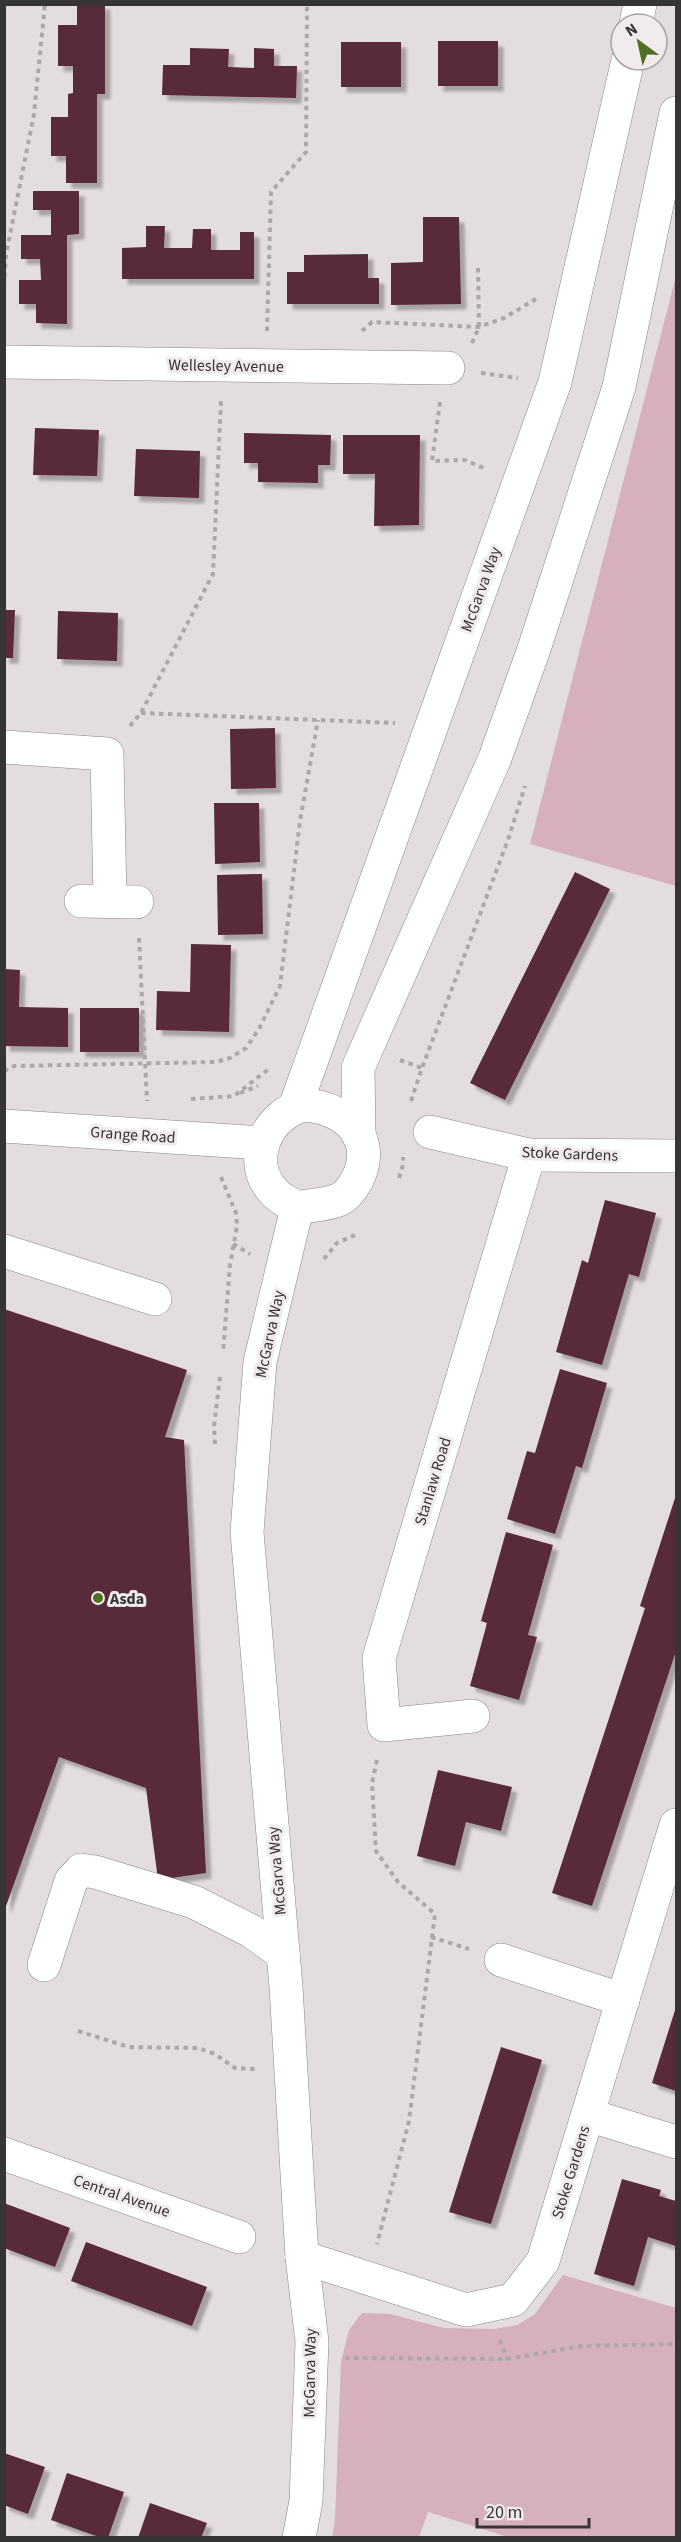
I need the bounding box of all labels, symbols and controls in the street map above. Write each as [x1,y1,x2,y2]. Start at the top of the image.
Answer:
north arrow [609,12,669,72]
text: N [621,18,642,42]
street label: Wellesley Avenue [168,354,284,378]
street label: McGarva Way [455,543,507,635]
street label: Grange Road [90,1121,176,1149]
street label: Stoke Gardens [521,1141,619,1167]
street label: McGarva Way [250,1288,290,1380]
street label: Stanlaw Road [409,1434,457,1528]
place label: Asda [109,1588,144,1610]
marker: Asda [91,1591,105,1605]
street label: McGarva Way [262,1825,292,1916]
street label: Stoke Gardens [546,2123,596,2222]
street label: Central Avenue [70,2169,173,2223]
street label: McGarva Way [298,2328,322,2418]
scale bar [477,2491,590,2529]
text: 20 m [486,2500,522,2525]

